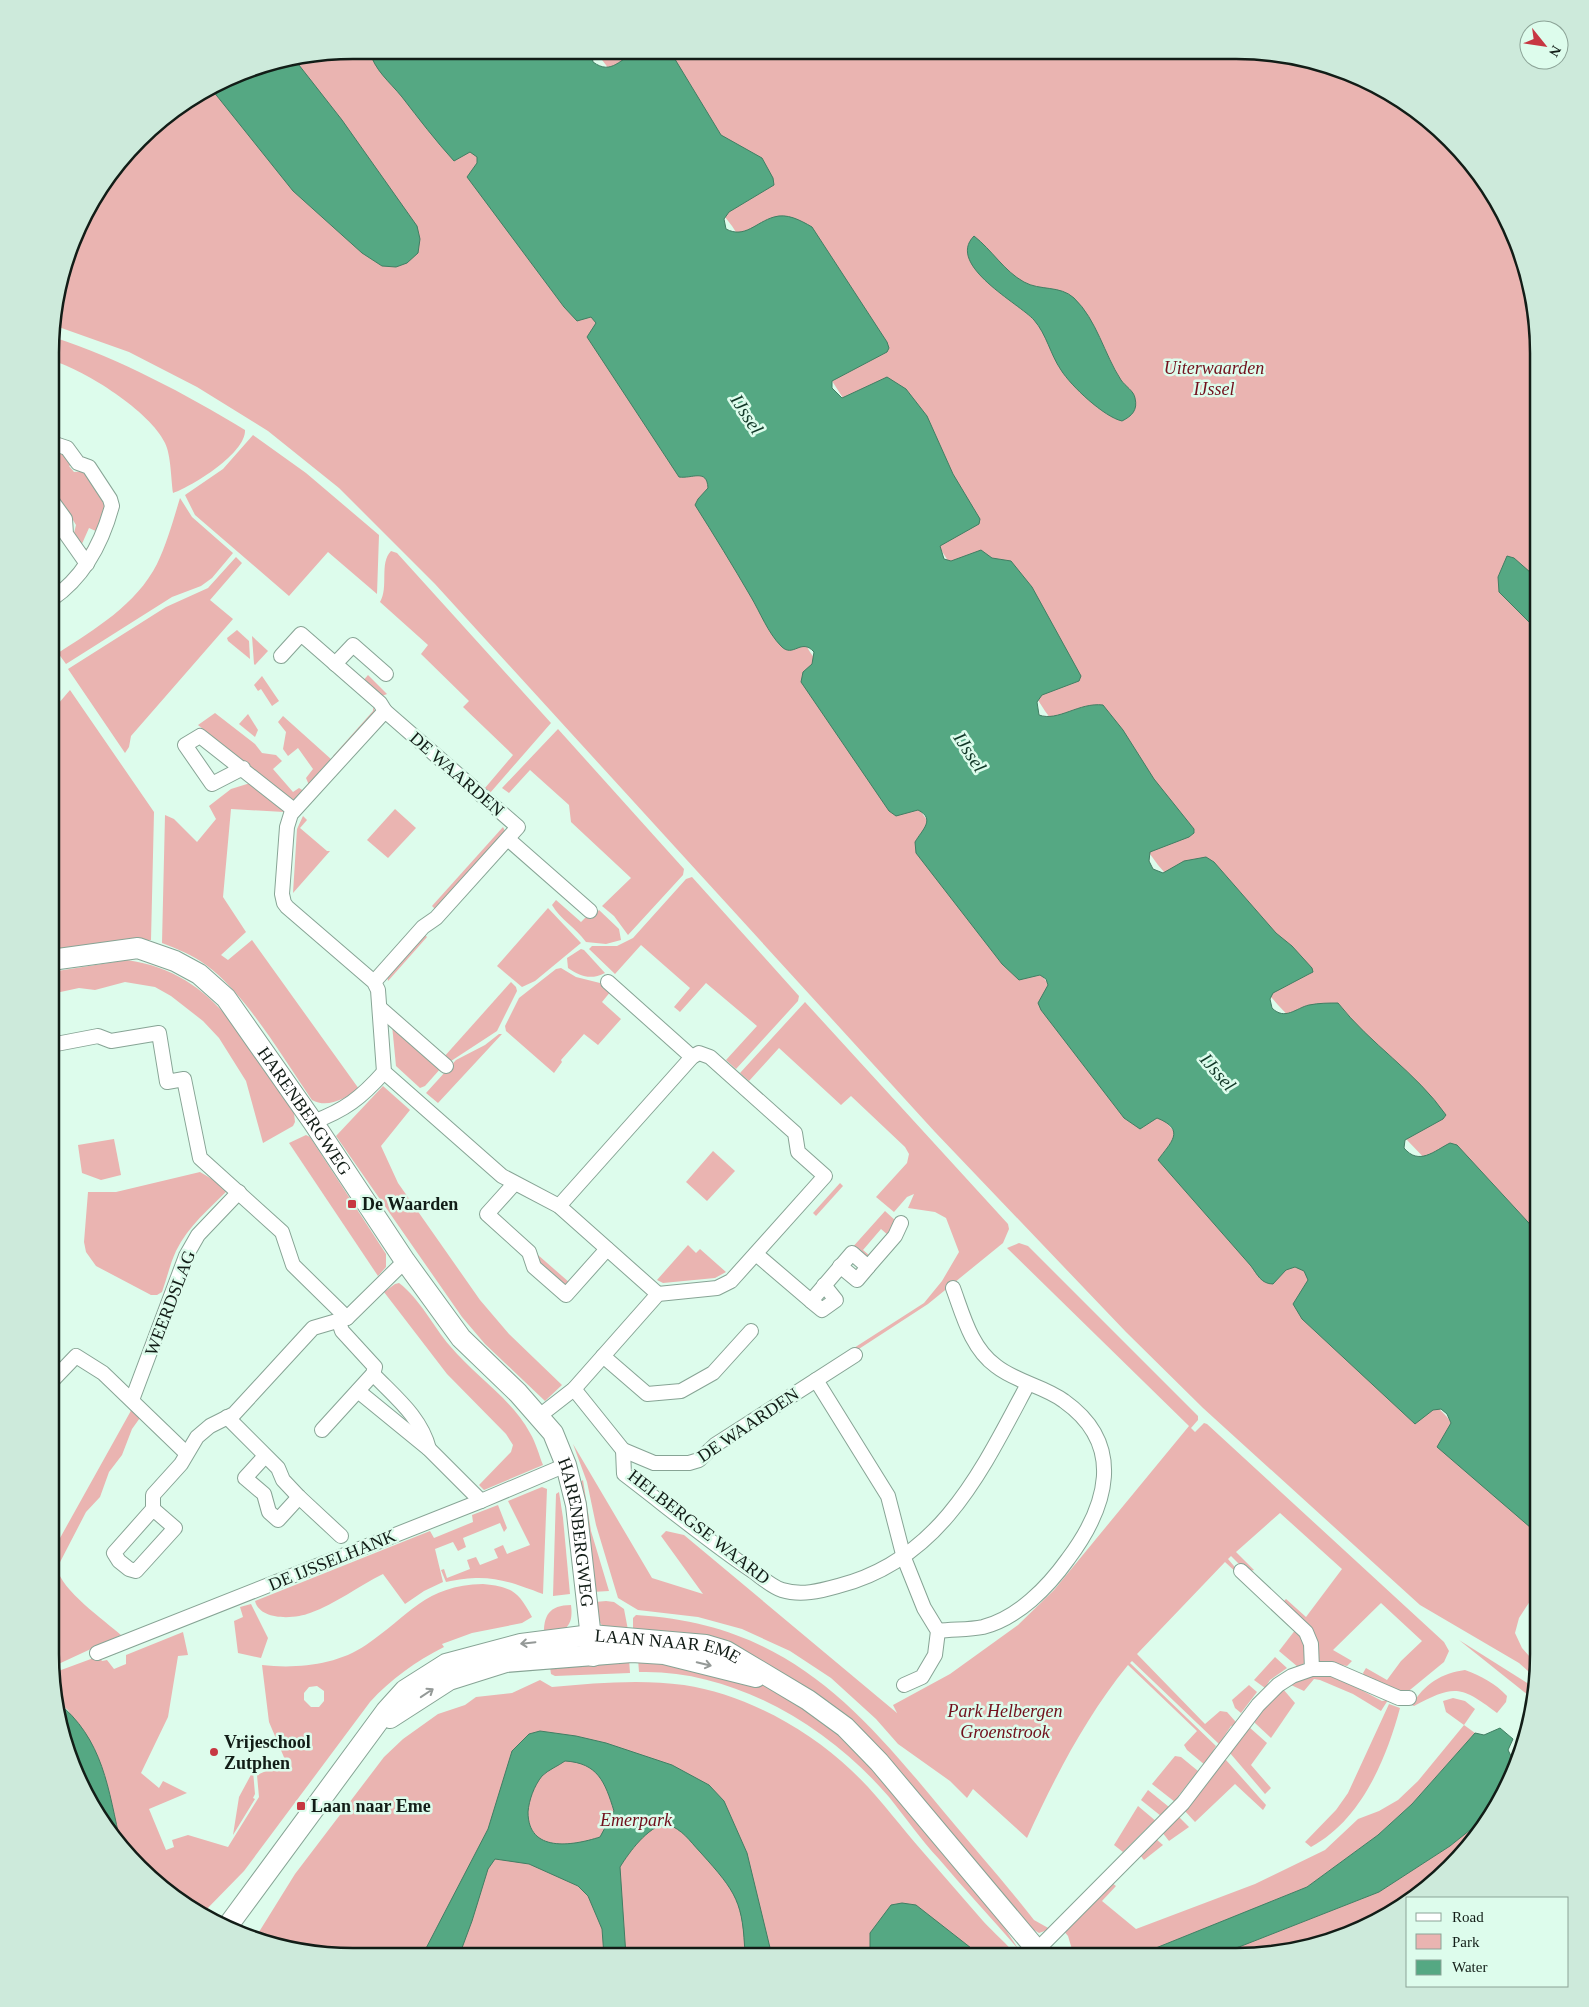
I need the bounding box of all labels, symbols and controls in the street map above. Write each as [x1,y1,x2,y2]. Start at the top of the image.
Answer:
north arrow [1519,20,1569,70]
text: N [1546,43,1564,59]
park label: Uiterwaarden IJssel [1164,358,1264,399]
water label: IJssel [726,389,768,438]
water label: IJssel [949,727,991,776]
street label: DE WAARDEN [406,728,508,820]
street label: HARENBERGWEG [253,1043,355,1179]
water label: IJssel [1195,1048,1240,1095]
place label: De Waarden [362,1194,458,1214]
marker: De Waarden [346,1198,358,1210]
street label: WEERDSLAG [141,1248,199,1358]
street label: DE WAARDEN [693,1384,803,1466]
street label: HARENBERGWEG [554,1455,597,1608]
street label: HELBERGSE WAARD [624,1465,774,1589]
street label: DE IJSSELHANK [265,1525,399,1595]
street label: LAAN NAAR EME [594,1625,744,1667]
one-way arrow [521,1639,537,1648]
one-way arrow [695,1660,711,1669]
one-way arrow [420,1688,434,1699]
park label: Park Helbergen Groenstrook [947,1701,1062,1742]
place label: Vrijeschool Zutphen [224,1732,311,1773]
marker: Vrijeschool Zutphen [208,1746,220,1758]
place label: Laan naar Eme [311,1796,431,1816]
marker: Laan naar Eme [295,1800,307,1812]
park label: Emerpark [599,1810,673,1830]
legend [1406,1897,1569,1987]
text: Road [1452,1909,1484,1925]
text: Park [1452,1934,1480,1950]
text: Water [1452,1959,1487,1975]

